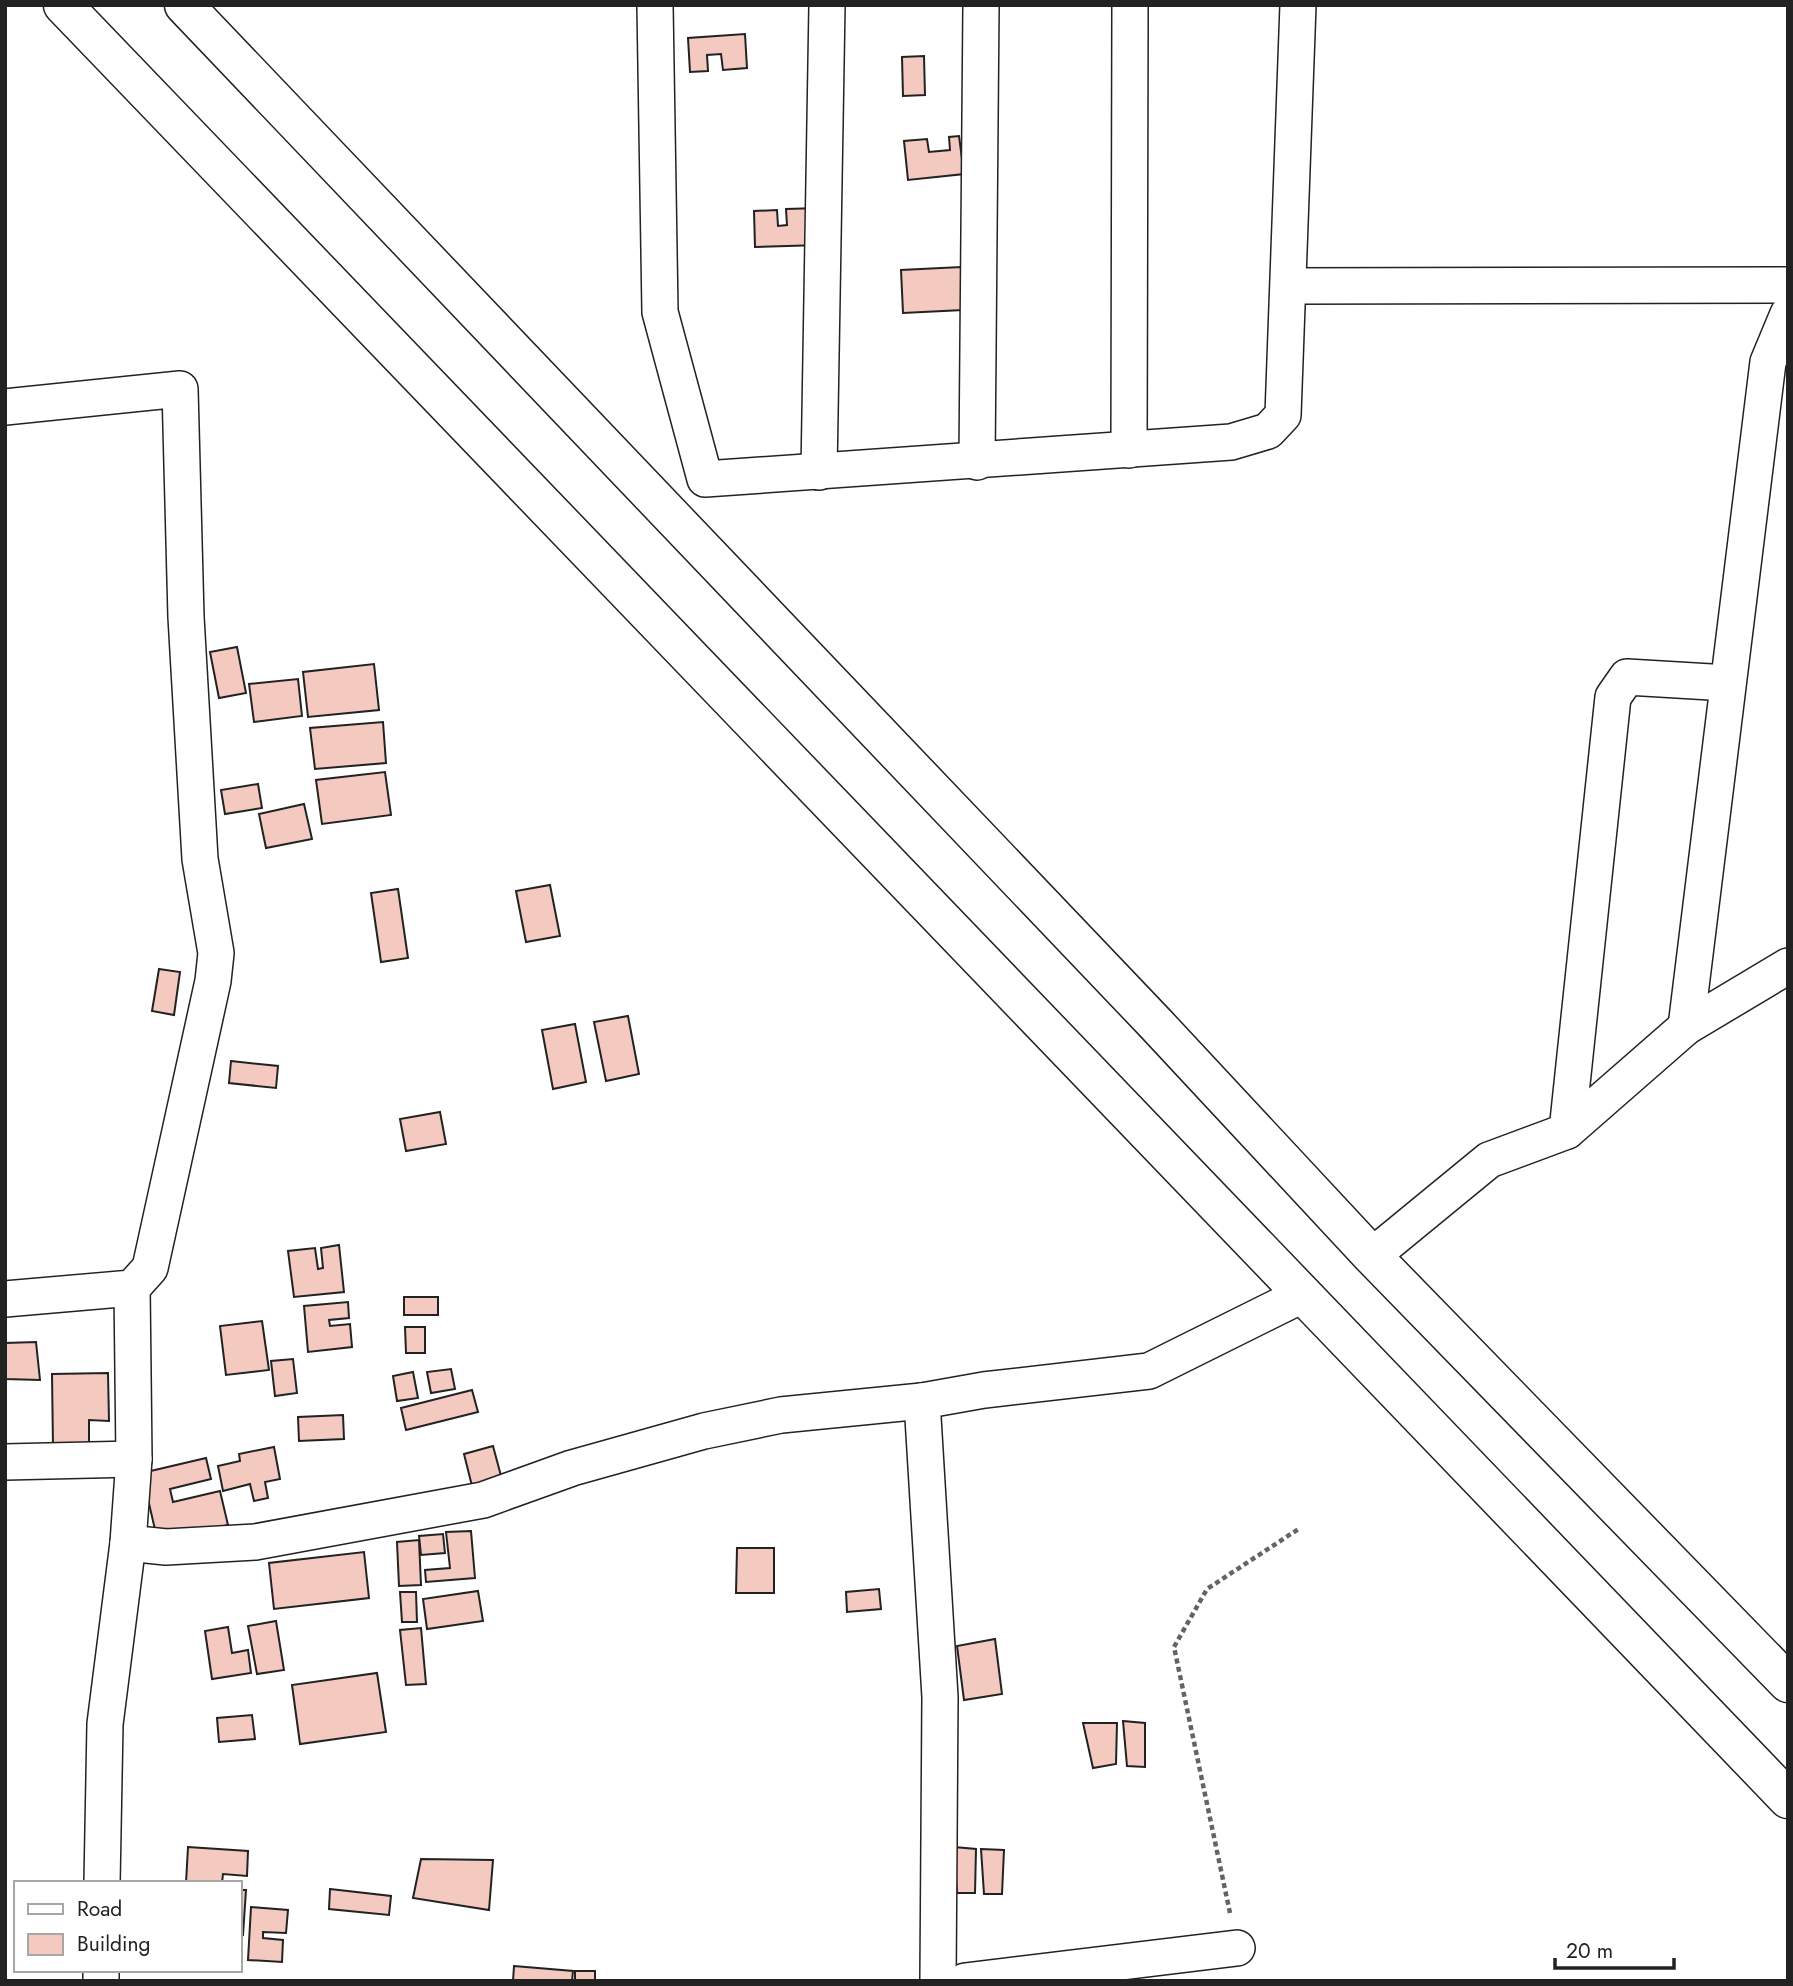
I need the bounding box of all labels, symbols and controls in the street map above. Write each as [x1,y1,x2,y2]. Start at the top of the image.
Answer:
legend [14,1881,242,1972]
text: Road [77,1894,122,1924]
scale bar [1555,1926,1674,1970]
text: Building [77,1929,150,1959]
text: 20 m [1566,1936,1613,1966]

